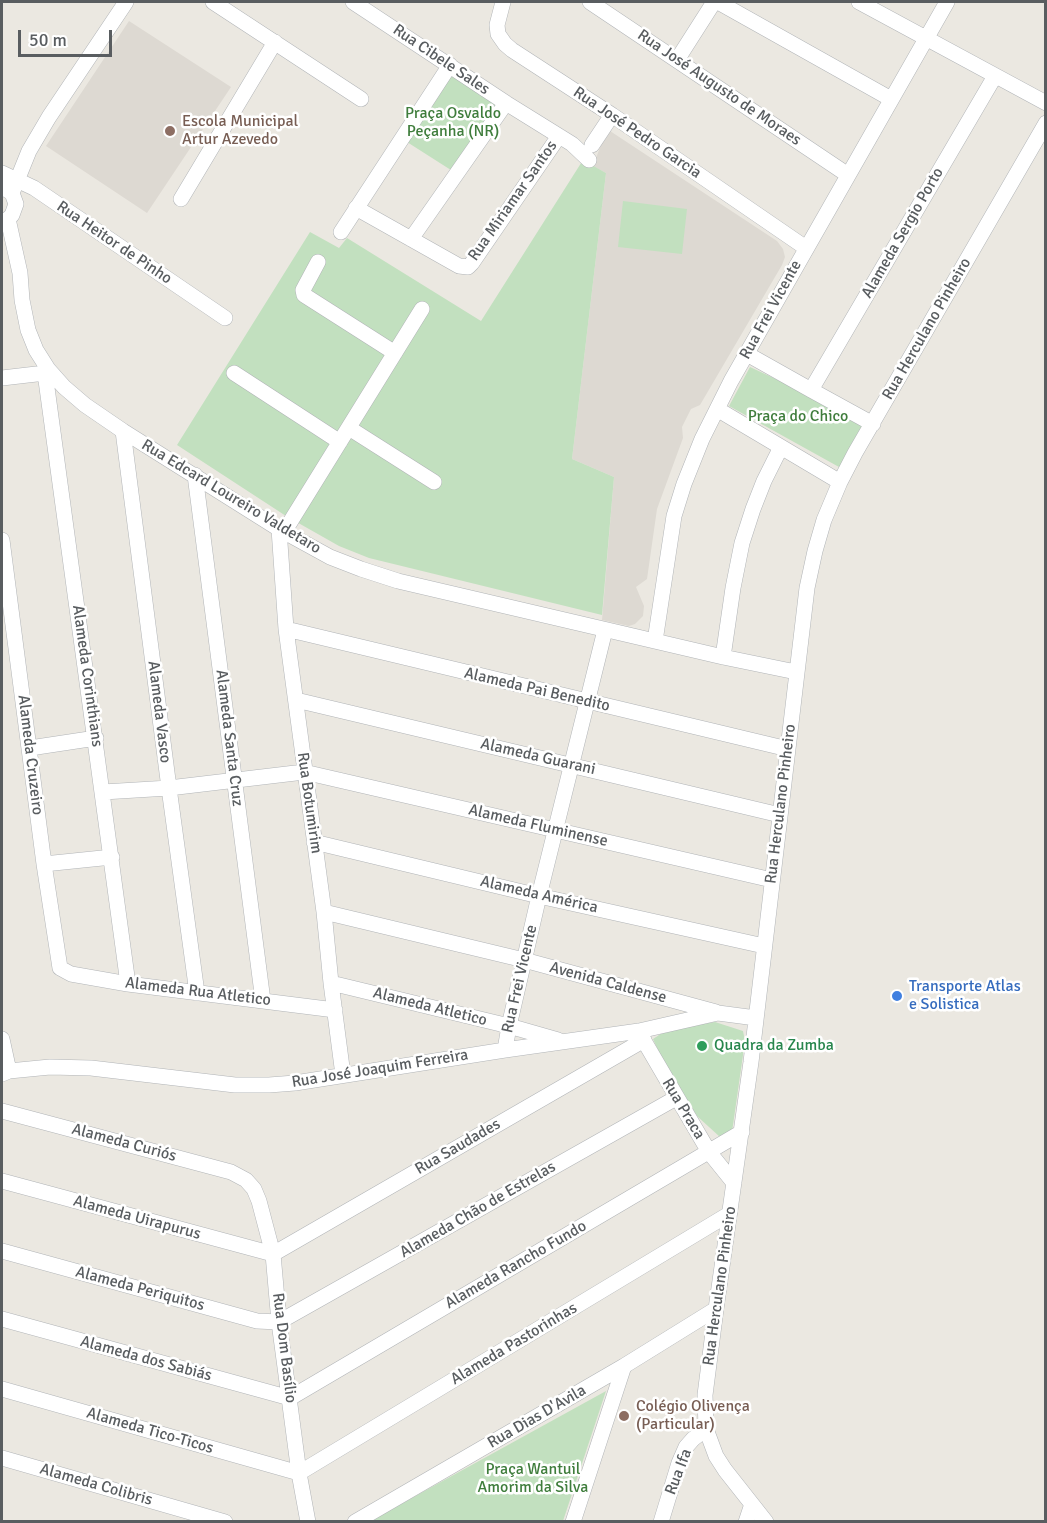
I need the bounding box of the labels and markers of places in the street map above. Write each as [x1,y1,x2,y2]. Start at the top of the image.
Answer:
place label: Escola Municipal Artur Azevedo [182,112,298,150]
marker: Escola Municipal Artur Azevedo [163,124,177,138]
place label: Transporte Atlas e Solistica [909,977,1021,1015]
marker: Transporte Atlas e Solistica [890,989,904,1003]
place label: Quadra da Zumba [714,1036,834,1056]
marker: Quadra da Zumba [695,1039,709,1053]
place label: Colégio Olivença (Particular) [636,1397,750,1435]
marker: Colégio Olivença (Particular) [617,1409,631,1423]

